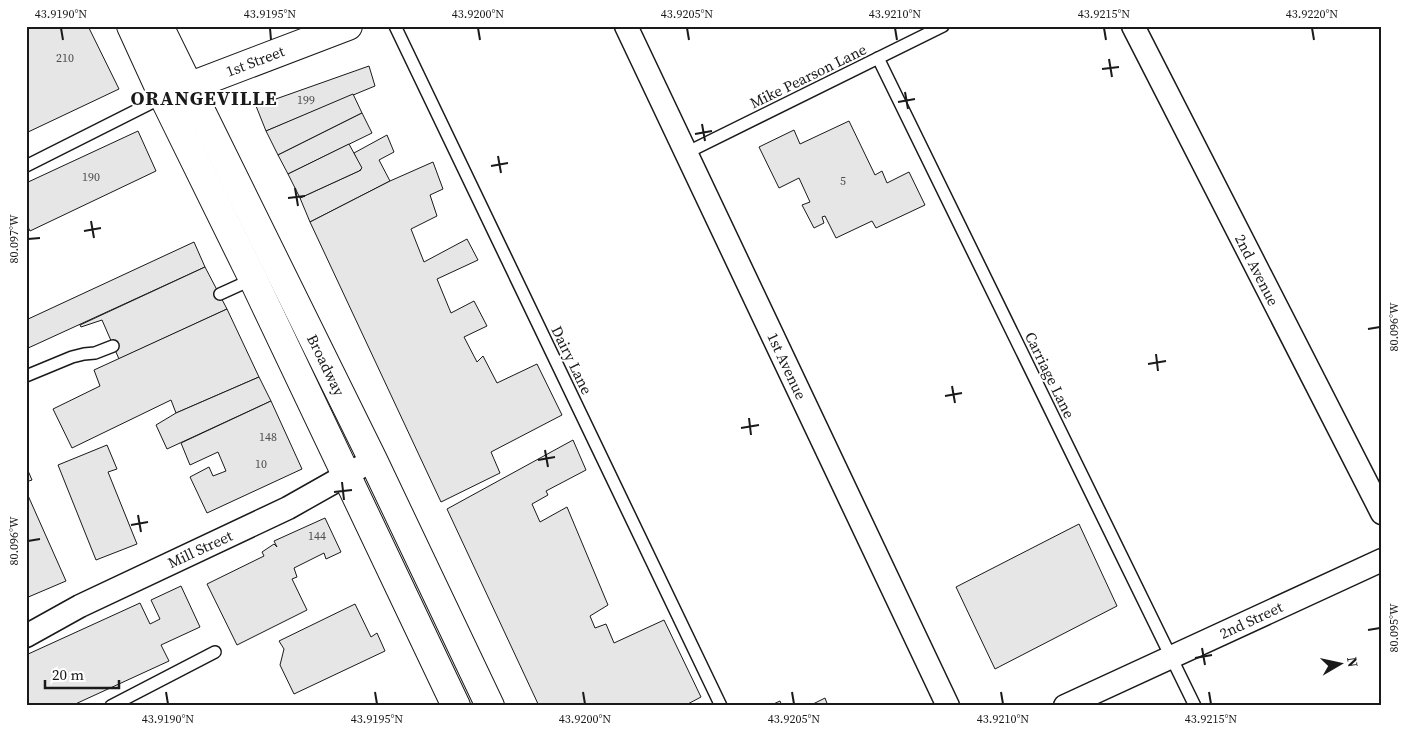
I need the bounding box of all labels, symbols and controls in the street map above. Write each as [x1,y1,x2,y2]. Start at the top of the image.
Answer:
text: 43.9190°N [35,6,87,22]
text: 43.9195°N [244,6,296,22]
text: 43.9200°N [452,6,504,22]
text: 43.9205°N [661,6,713,22]
text: 43.9210°N [869,6,921,22]
text: 43.9215°N [1078,6,1130,22]
text: 43.9220°N [1286,6,1338,22]
street label: Mike Pearson Lane [746,38,870,113]
street label: 1st Street [223,40,287,82]
house number: 210 [56,50,74,66]
district label: ORANGEVILLE [130,84,278,112]
house number: 199 [297,92,315,108]
house number: 190 [82,169,100,185]
house number: 5 [840,173,846,189]
text: 80.097°W [6,214,22,264]
street label: 2nd Avenue [1230,231,1284,310]
text: 80.096°W [1386,302,1402,352]
street label: Dairy Lane [546,322,598,398]
street label: Carriage Lane [1020,328,1080,422]
street label: 1st Avenue [762,329,812,403]
street label: Broadway [302,331,350,400]
house number: 148 [259,429,277,445]
house number: 10 [255,456,267,472]
text: 80.096°W [6,516,22,566]
street label: Mill Street [164,525,236,573]
house number: 144 [308,528,326,544]
street label: 2nd Street [1216,596,1286,644]
text: 80.095°W [1386,603,1402,653]
north arrow [1316,640,1366,690]
text: N [1342,655,1364,669]
scale bar [45,657,119,689]
text: 20 m [52,664,84,685]
text: 43.9190°N [142,711,194,727]
text: 43.9195°N [351,711,403,727]
text: 43.9200°N [559,711,611,727]
text: 43.9205°N [768,711,820,727]
text: 43.9210°N [977,711,1029,727]
text: 43.9215°N [1185,711,1237,727]

